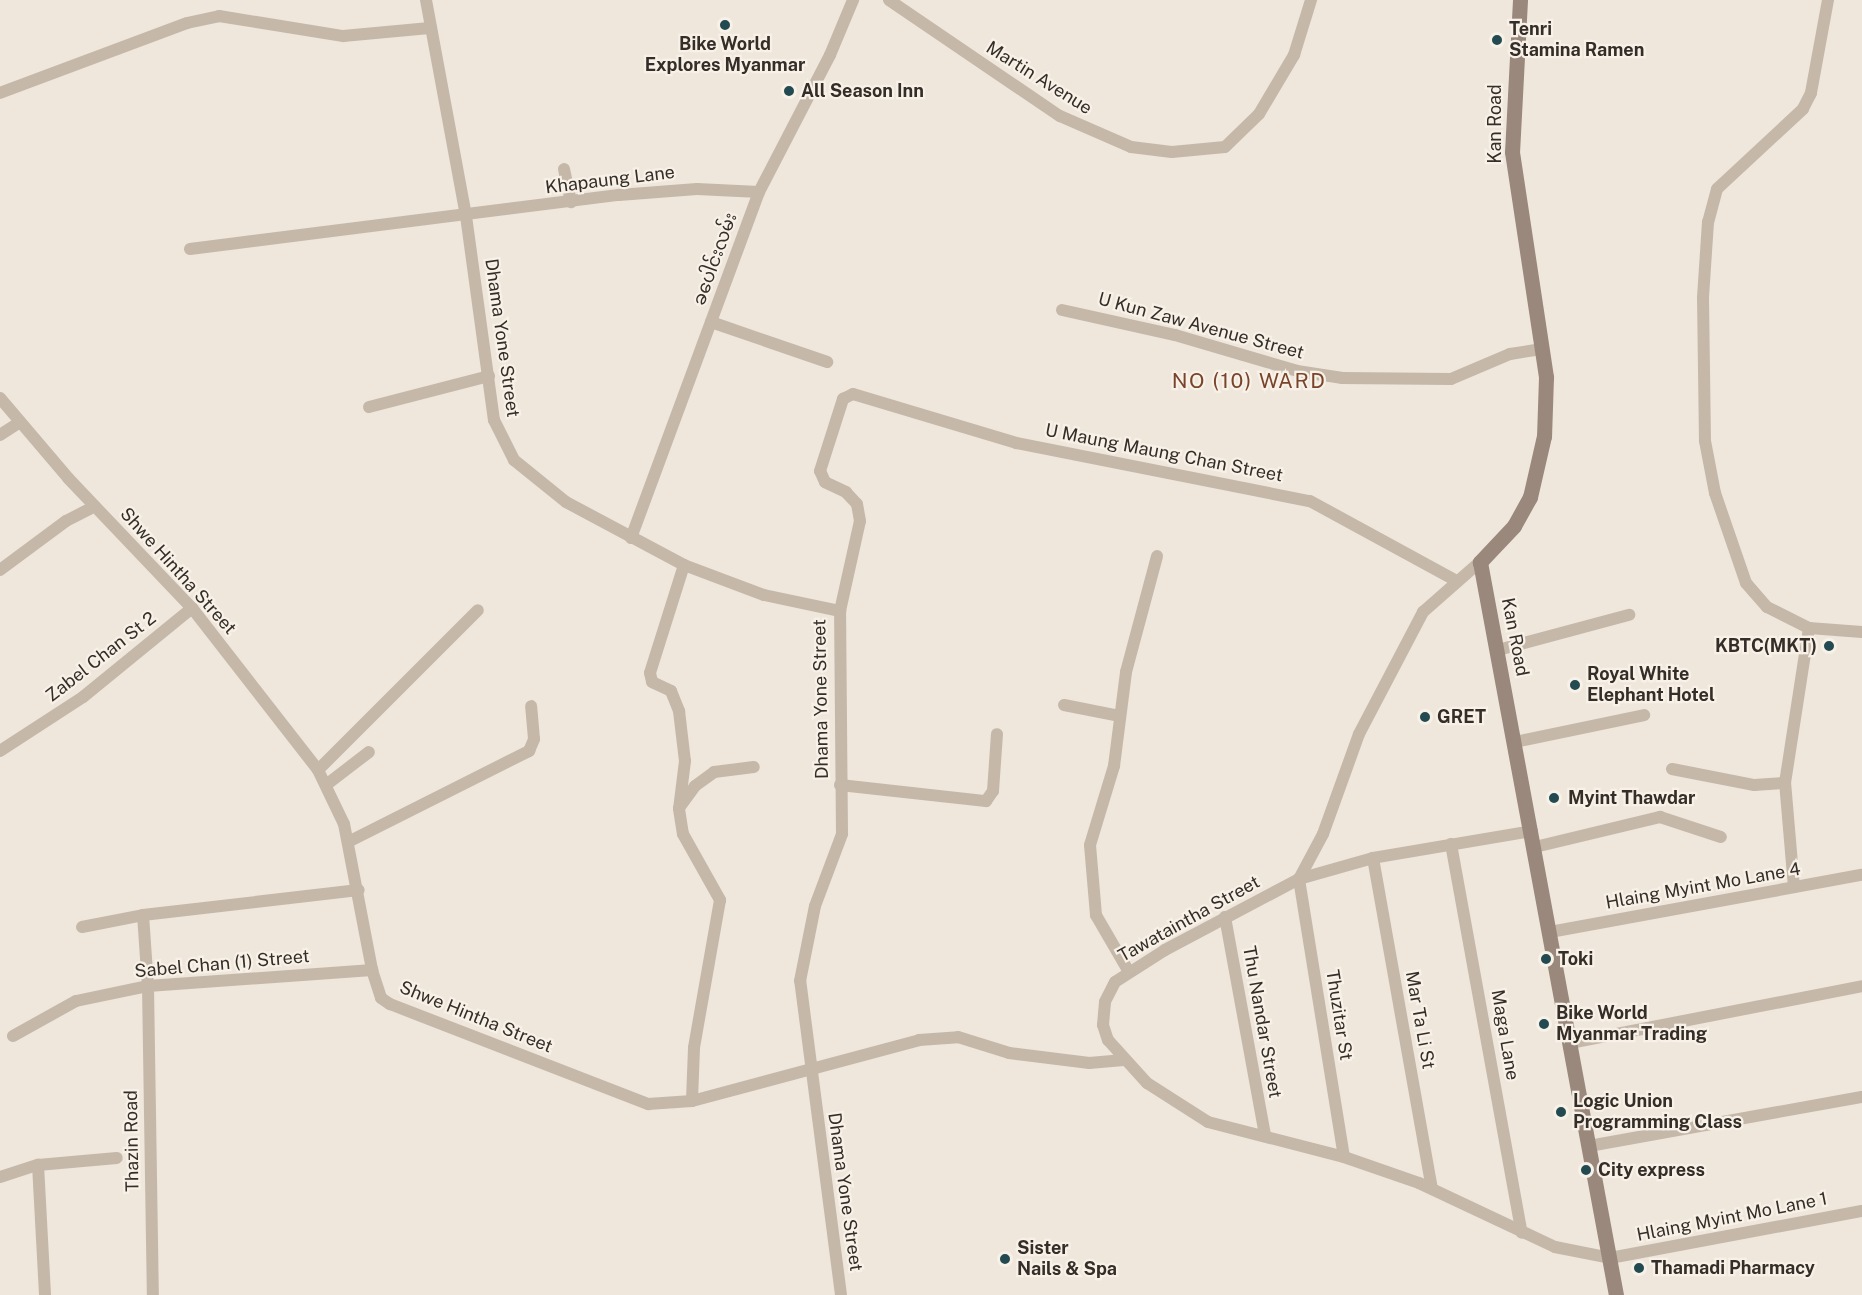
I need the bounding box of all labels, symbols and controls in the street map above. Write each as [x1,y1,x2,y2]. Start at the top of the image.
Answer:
marker: Bike World Explores Myanmar [718,18,732,32]
place label: Tenri Stamina Ramen [1509,19,1644,62]
marker: Tenri Stamina Ramen [1490,33,1504,47]
place label: Bike World Explores Myanmar [645,34,805,76]
street label: Martin Avenue [982,37,1096,119]
place label: All Season Inn [801,80,924,102]
marker: All Season Inn [782,84,796,98]
street label: Kan Road [1484,84,1506,164]
street label: Khapaung Lane [544,161,676,199]
street label: ခပေါင်းလမ်း [688,210,742,308]
street label: Dhama Yone Street [480,257,524,419]
street label: U Kun Zaw Avenue Street [1096,288,1306,364]
district label: NO (10) WARD [1171,368,1327,394]
street label: U Maung Maung Chan Street [1043,419,1285,487]
street label: Shwe Hintha Street [115,503,241,639]
street label: Kan Road [1497,596,1533,678]
street label: Zabel Chan St 2 [42,607,160,707]
street label: Dhama Yone Street [809,619,833,779]
place label: KBTC(MKT) [1715,635,1817,657]
marker: KBTC(MKT) [1822,639,1836,653]
place label: Royal White Elephant Hotel [1587,664,1715,706]
marker: Royal White Elephant Hotel [1568,678,1582,692]
place label: GRET [1437,706,1486,728]
marker: GRET [1418,710,1432,724]
place label: Myint Thawdar [1568,787,1695,809]
marker: Myint Thawdar [1545,789,1563,807]
street label: Hlaing Myint Mo Lane 4 [1604,858,1802,914]
street label: Tawataintha Street [1115,871,1263,967]
street label: Thu Nandar Street [1238,944,1286,1100]
street label: Sabel Chan (1) Street [134,946,310,982]
place label: Toki [1558,948,1593,970]
marker: Toki [1539,952,1553,966]
street label: Thuzitar St [1321,968,1357,1062]
street label: Mar Ta Li St [1401,969,1439,1071]
street label: Shwe Hintha Street [396,976,556,1058]
street label: Maga Lane [1486,988,1524,1082]
place label: Bike World Myanmar Trading [1556,1003,1707,1046]
marker: Bike World Myanmar Trading [1537,1017,1551,1031]
street label: Thazin Road [120,1090,144,1192]
place label: Logic Union Programming Class [1573,1091,1742,1134]
marker: Logic Union Programming Class [1554,1105,1568,1119]
street label: Dhama Yone Street [823,1111,867,1273]
place label: City express [1598,1159,1705,1181]
marker: City express [1579,1163,1593,1177]
street label: Hlaing Myint Mo Lane 1 [1635,1188,1829,1246]
place label: Sister Nails & Spa [1017,1238,1117,1280]
marker: Sister Nails & Spa [998,1252,1012,1266]
place label: Thamadi Pharmacy [1651,1257,1815,1279]
marker: Thamadi Pharmacy [1632,1261,1646,1275]

